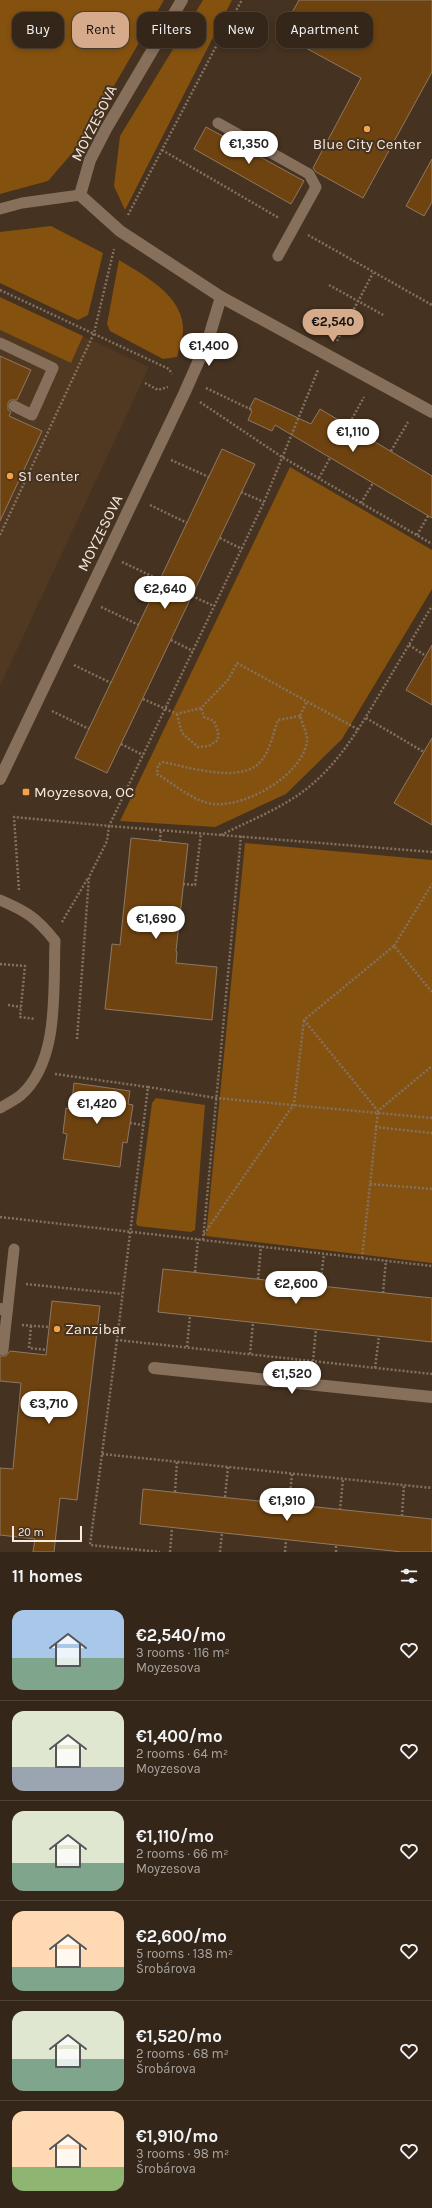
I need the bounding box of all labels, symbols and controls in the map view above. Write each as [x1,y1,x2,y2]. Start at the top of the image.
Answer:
chip: Buy [12,12,64,48]
chip: Rent [72,12,129,48]
chip: Filters [137,12,206,48]
chip: New [214,12,268,48]
chip: Apartment [276,12,373,48]
street label: MOYZESOVA [67,82,121,164]
marker: Blue City Center [362,124,372,134]
pin: €1,350 [216,131,282,165]
place label: Blue City Center [313,135,422,153]
text: €1,350 [229,136,269,151]
pin: €2,540 [300,309,366,343]
text: €2,540 [312,314,354,329]
pin: €1,400 [176,333,242,367]
text: €1,400 [189,338,229,353]
pin: €1,110 [320,419,386,453]
text: €1,110 [336,424,370,439]
place label: S1 center [18,467,79,485]
marker: S1 center [5,471,15,481]
street label: MOYZESOVA [74,491,126,574]
pin: €2,640 [132,576,198,610]
text: €2,640 [143,581,187,596]
place label: Moyzesova, OC [34,783,134,801]
marker: Moyzesova, OC [21,787,31,797]
pin: €1,690 [123,906,189,940]
text: €1,690 [136,911,176,926]
pin: €1,420 [64,1091,130,1125]
text: €1,420 [77,1096,117,1111]
pin: €2,600 [263,1271,329,1305]
text: €2,600 [274,1276,318,1291]
place label: Zanzibar [65,1320,126,1338]
marker: Zanzibar [52,1324,62,1334]
pin: €1,520 [259,1361,325,1395]
text: €1,520 [272,1366,312,1381]
pin: €3,710 [16,1391,82,1425]
text: €3,710 [30,1396,68,1411]
pin: €1,910 [254,1488,320,1522]
text: €1,910 [269,1493,305,1508]
scale bar [12,1524,82,1543]
text: 20 m [18,1526,44,1539]
icon: filters [398,1565,420,1587]
text: 11 homes [12,1566,83,1586]
text: €2,540/mo [136,1625,226,1645]
icon: home [44,1626,92,1674]
icon: heart [398,1639,420,1661]
text: 3 rooms · 116 m² [136,1645,230,1660]
text: Moyzesova [136,1660,201,1675]
text: €1,400/mo [136,1726,223,1746]
icon: home [44,1727,92,1775]
icon: heart [398,1740,420,1762]
text: 2 rooms · 64 m² [136,1746,228,1761]
text: Moyzesova [136,1761,201,1776]
text: €1,110/mo [136,1826,214,1846]
icon: home [44,1827,92,1875]
icon: heart [398,1840,420,1862]
text: 2 rooms · 66 m² [136,1846,228,1861]
text: Moyzesova [136,1861,201,1876]
text: €2,600/mo [136,1926,227,1946]
icon: home [44,1927,92,1975]
icon: heart [398,1940,420,1962]
text: 5 rooms · 138 m² [136,1946,233,1961]
text: Šrobárova [136,1961,196,1976]
text: €1,520/mo [136,2026,222,2046]
icon: home [44,2027,92,2075]
icon: heart [398,2040,420,2062]
text: 2 rooms · 68 m² [136,2046,229,2061]
text: Šrobárova [136,2061,196,2076]
text: €1,910/mo [136,2126,218,2146]
icon: home [44,2127,92,2175]
icon: heart [398,2140,420,2162]
text: 3 rooms · 98 m² [136,2146,229,2161]
text: Šrobárova [136,2161,196,2176]

